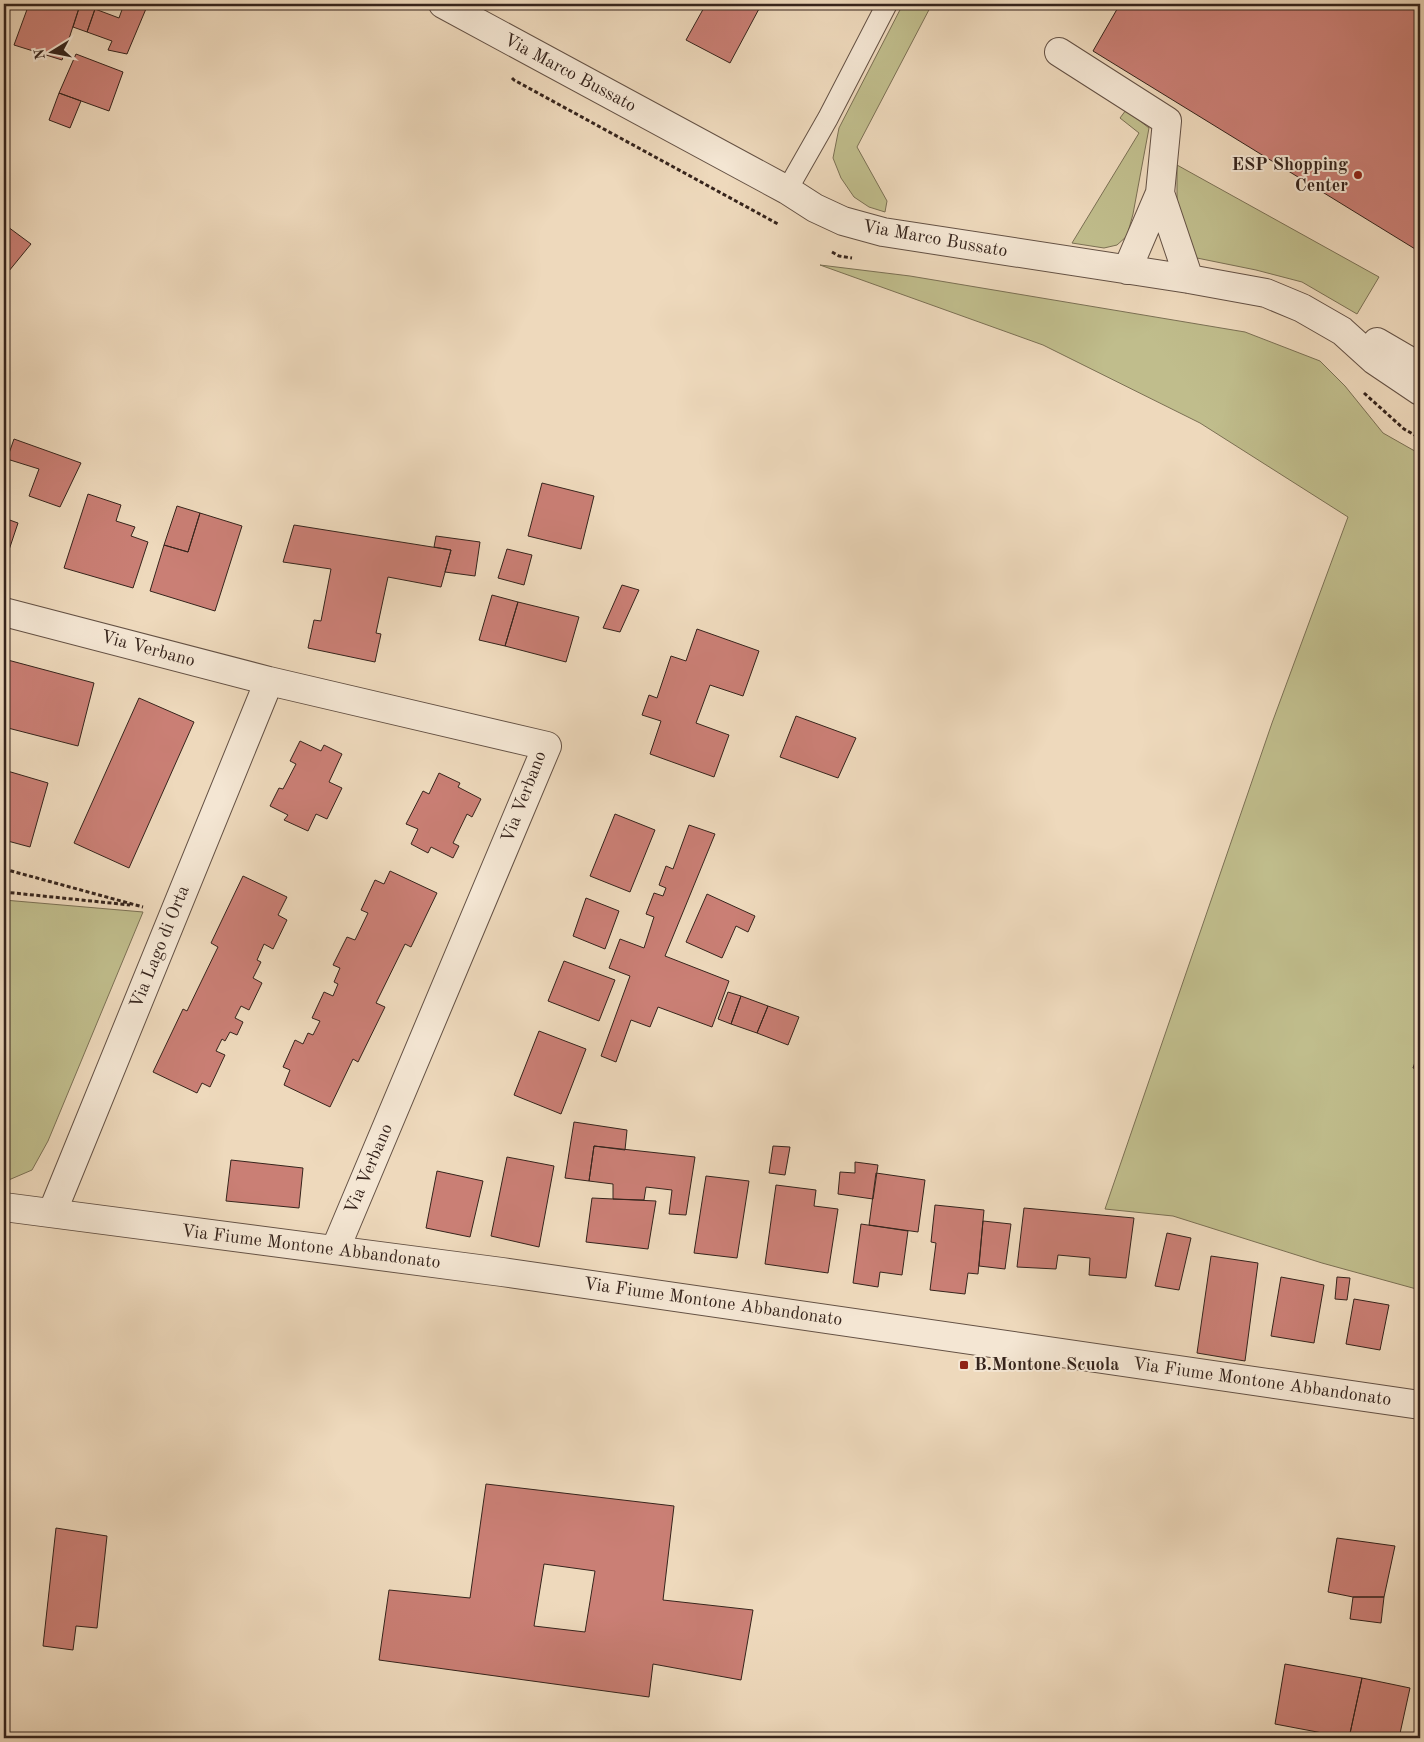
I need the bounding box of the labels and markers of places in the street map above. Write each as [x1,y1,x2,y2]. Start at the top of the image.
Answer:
place label: ESP Shopping Center [1232,156,1348,195]
marker: ESP Shopping Center [1352,169,1364,181]
place label: B.Montone Scuola [974,1356,1119,1374]
marker: B.Montone Scuola [958,1359,970,1371]

